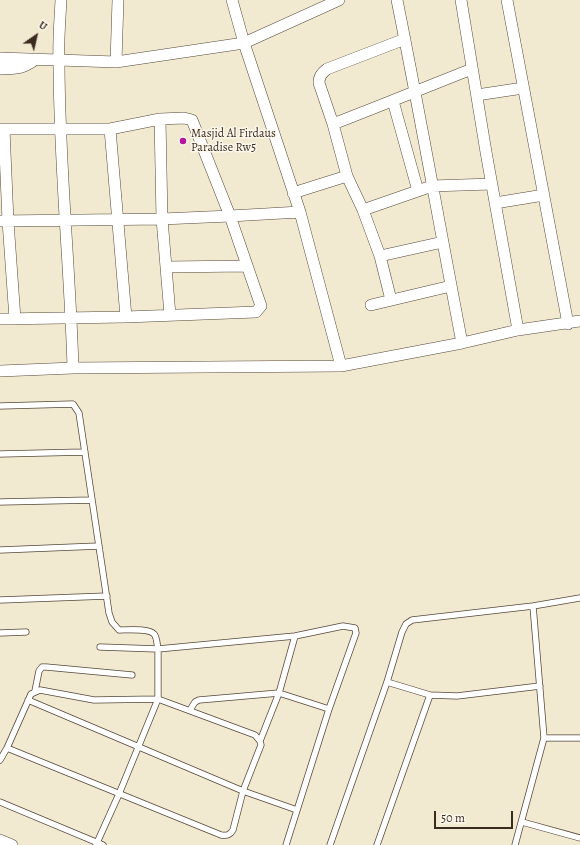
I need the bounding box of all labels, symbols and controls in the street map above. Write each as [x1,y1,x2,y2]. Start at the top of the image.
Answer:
north arrow [16,16,56,56]
text: U [36,17,50,34]
place label: Masjid Al Firdaus Paradise Rw5 [191,127,276,155]
marker: Masjid Al Firdaus Paradise Rw5 [178,136,188,146]
scale bar [436,803,515,829]
text: 50 m [441,810,465,826]

